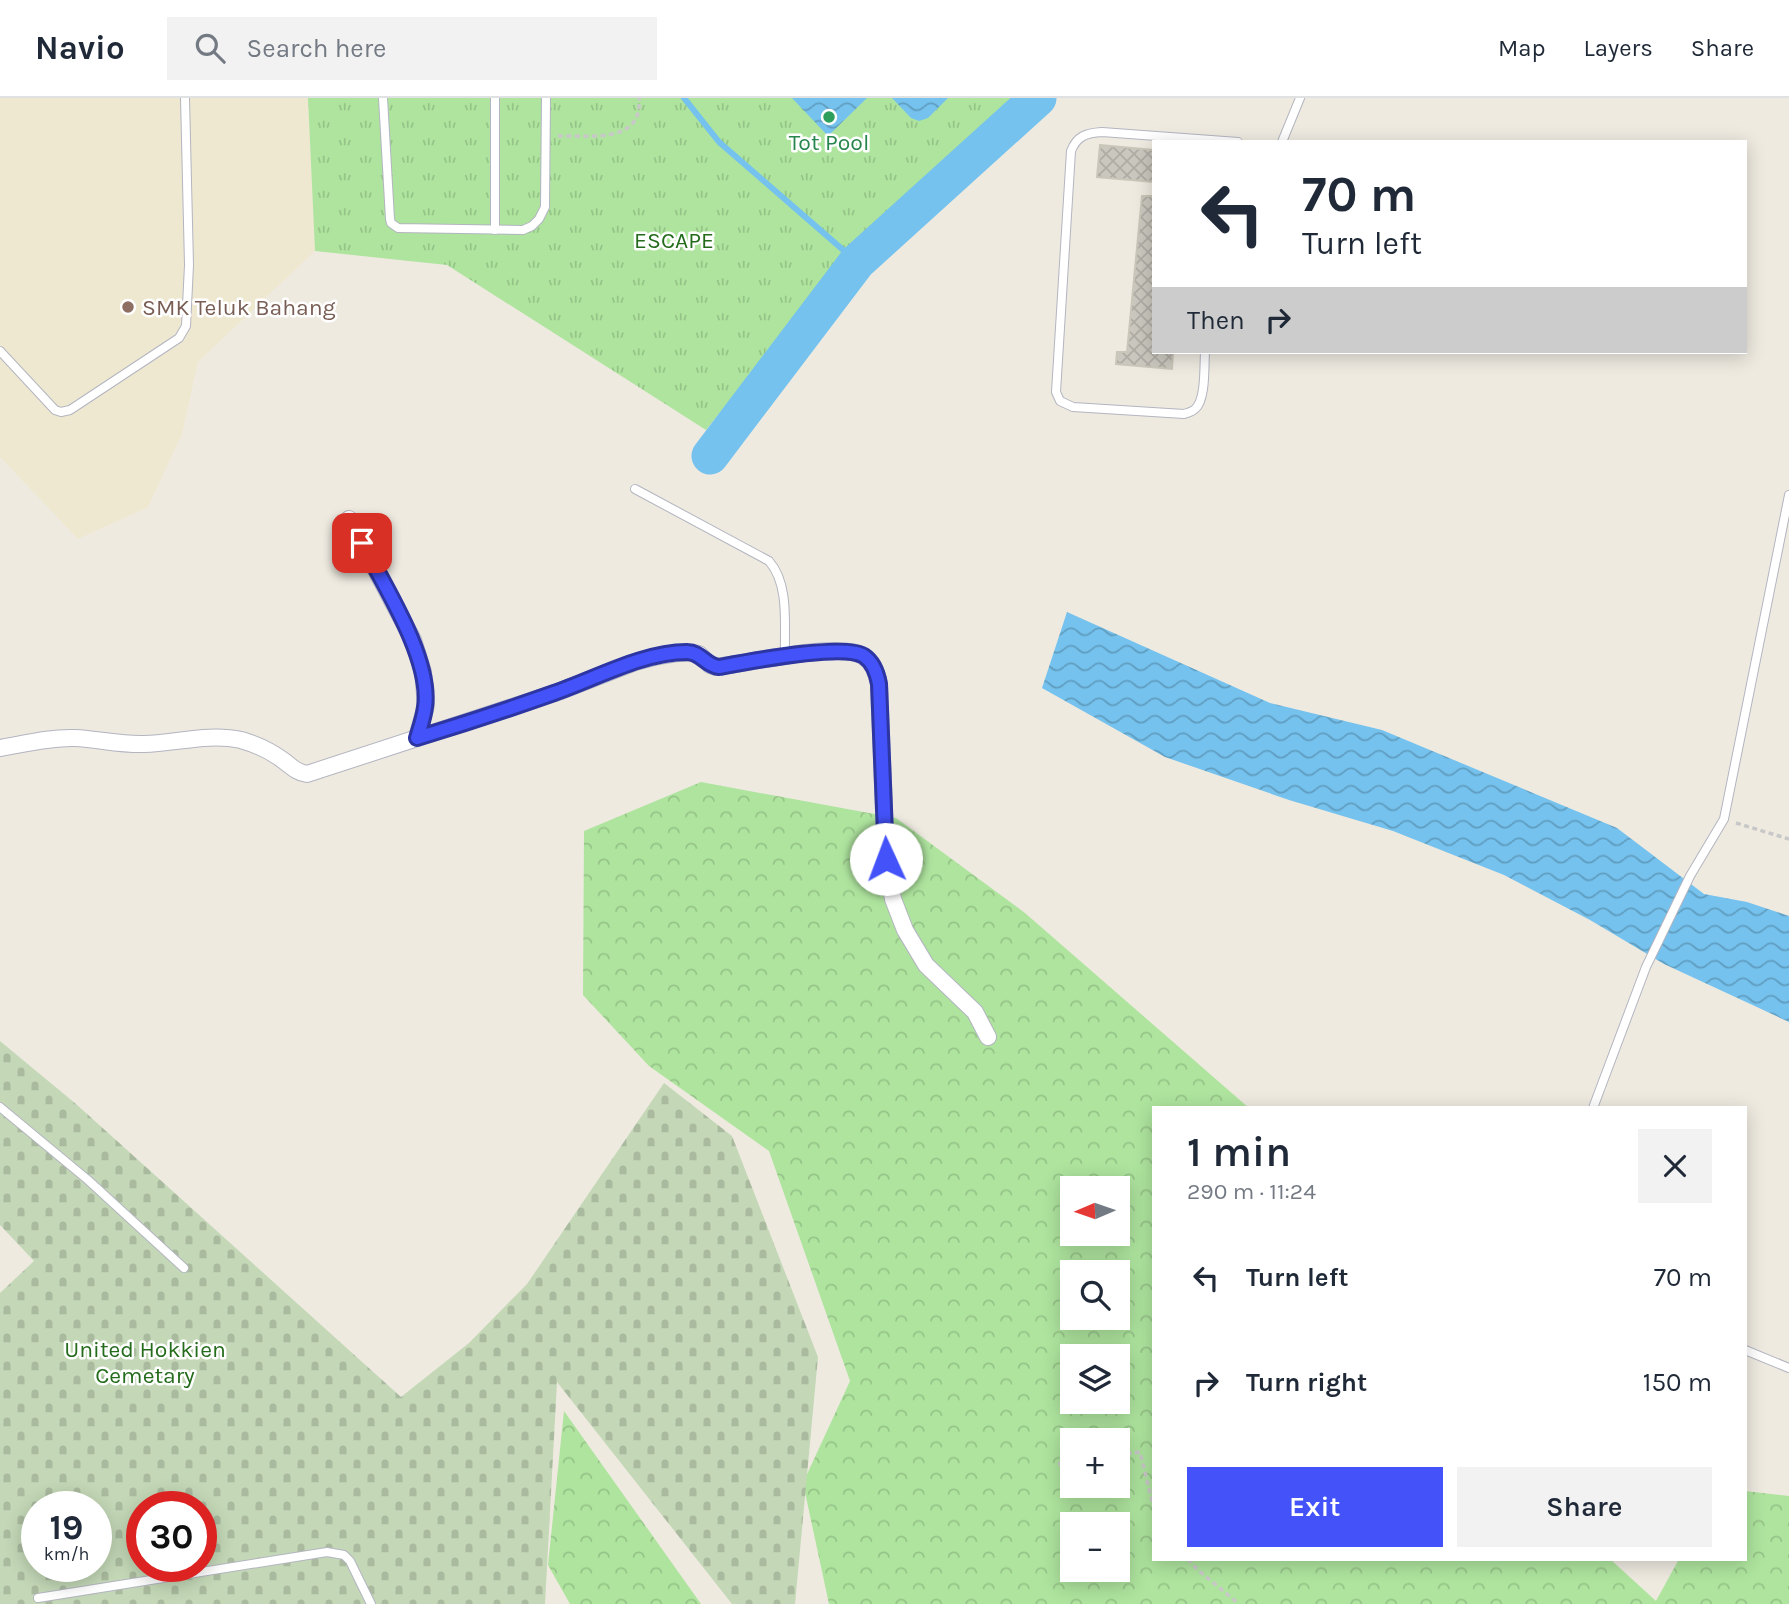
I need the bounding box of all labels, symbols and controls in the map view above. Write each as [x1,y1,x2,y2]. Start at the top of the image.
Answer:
search box [167,17,657,80]
text: Navio [35,29,125,67]
icon: search [191,29,229,67]
text: Search here [247,33,386,64]
text: Map [1498,34,1546,62]
text: Layers [1584,34,1653,62]
text: Share [1691,34,1754,62]
marker: Tot Pool [821,109,837,125]
place label: Tot Pool [789,129,869,156]
text: 70 m [1302,166,1416,223]
icon: left [1187,168,1278,259]
text: Turn left [1302,225,1422,262]
park label: ESCAPE [634,227,714,254]
place label: SMK Teluk Bahang [142,294,336,321]
marker: SMK Teluk Bahang [120,299,136,315]
icon: right [1259,301,1297,339]
text: Then [1187,305,1245,336]
pin [332,513,392,573]
icon: arrive [343,524,381,562]
position arrow [849,822,923,896]
text: 1 min [1187,1127,1291,1177]
button: close [1638,1129,1712,1203]
north arrow [1060,1176,1130,1246]
map controls [1060,1176,1130,1582]
text: 290 m · 11:24 [1187,1178,1316,1205]
icon: left [1187,1259,1225,1297]
button: search [1060,1260,1130,1330]
text: Turn left [1246,1262,1348,1293]
text: 70 m [1654,1262,1712,1293]
park label: United Hokkien Cemetary [64,1336,226,1389]
button: layers [1060,1344,1130,1414]
icon: right [1187,1364,1225,1402]
text: Turn right [1246,1367,1367,1398]
text: 150 m [1643,1367,1712,1398]
button: + [1060,1428,1130,1498]
button: Exit [1187,1467,1443,1547]
button: Share [1457,1467,1712,1547]
speed limit sign: 30 [126,1491,217,1582]
text: 19 [50,1507,83,1548]
button: − [1060,1512,1130,1582]
text: km/h [44,1543,89,1565]

